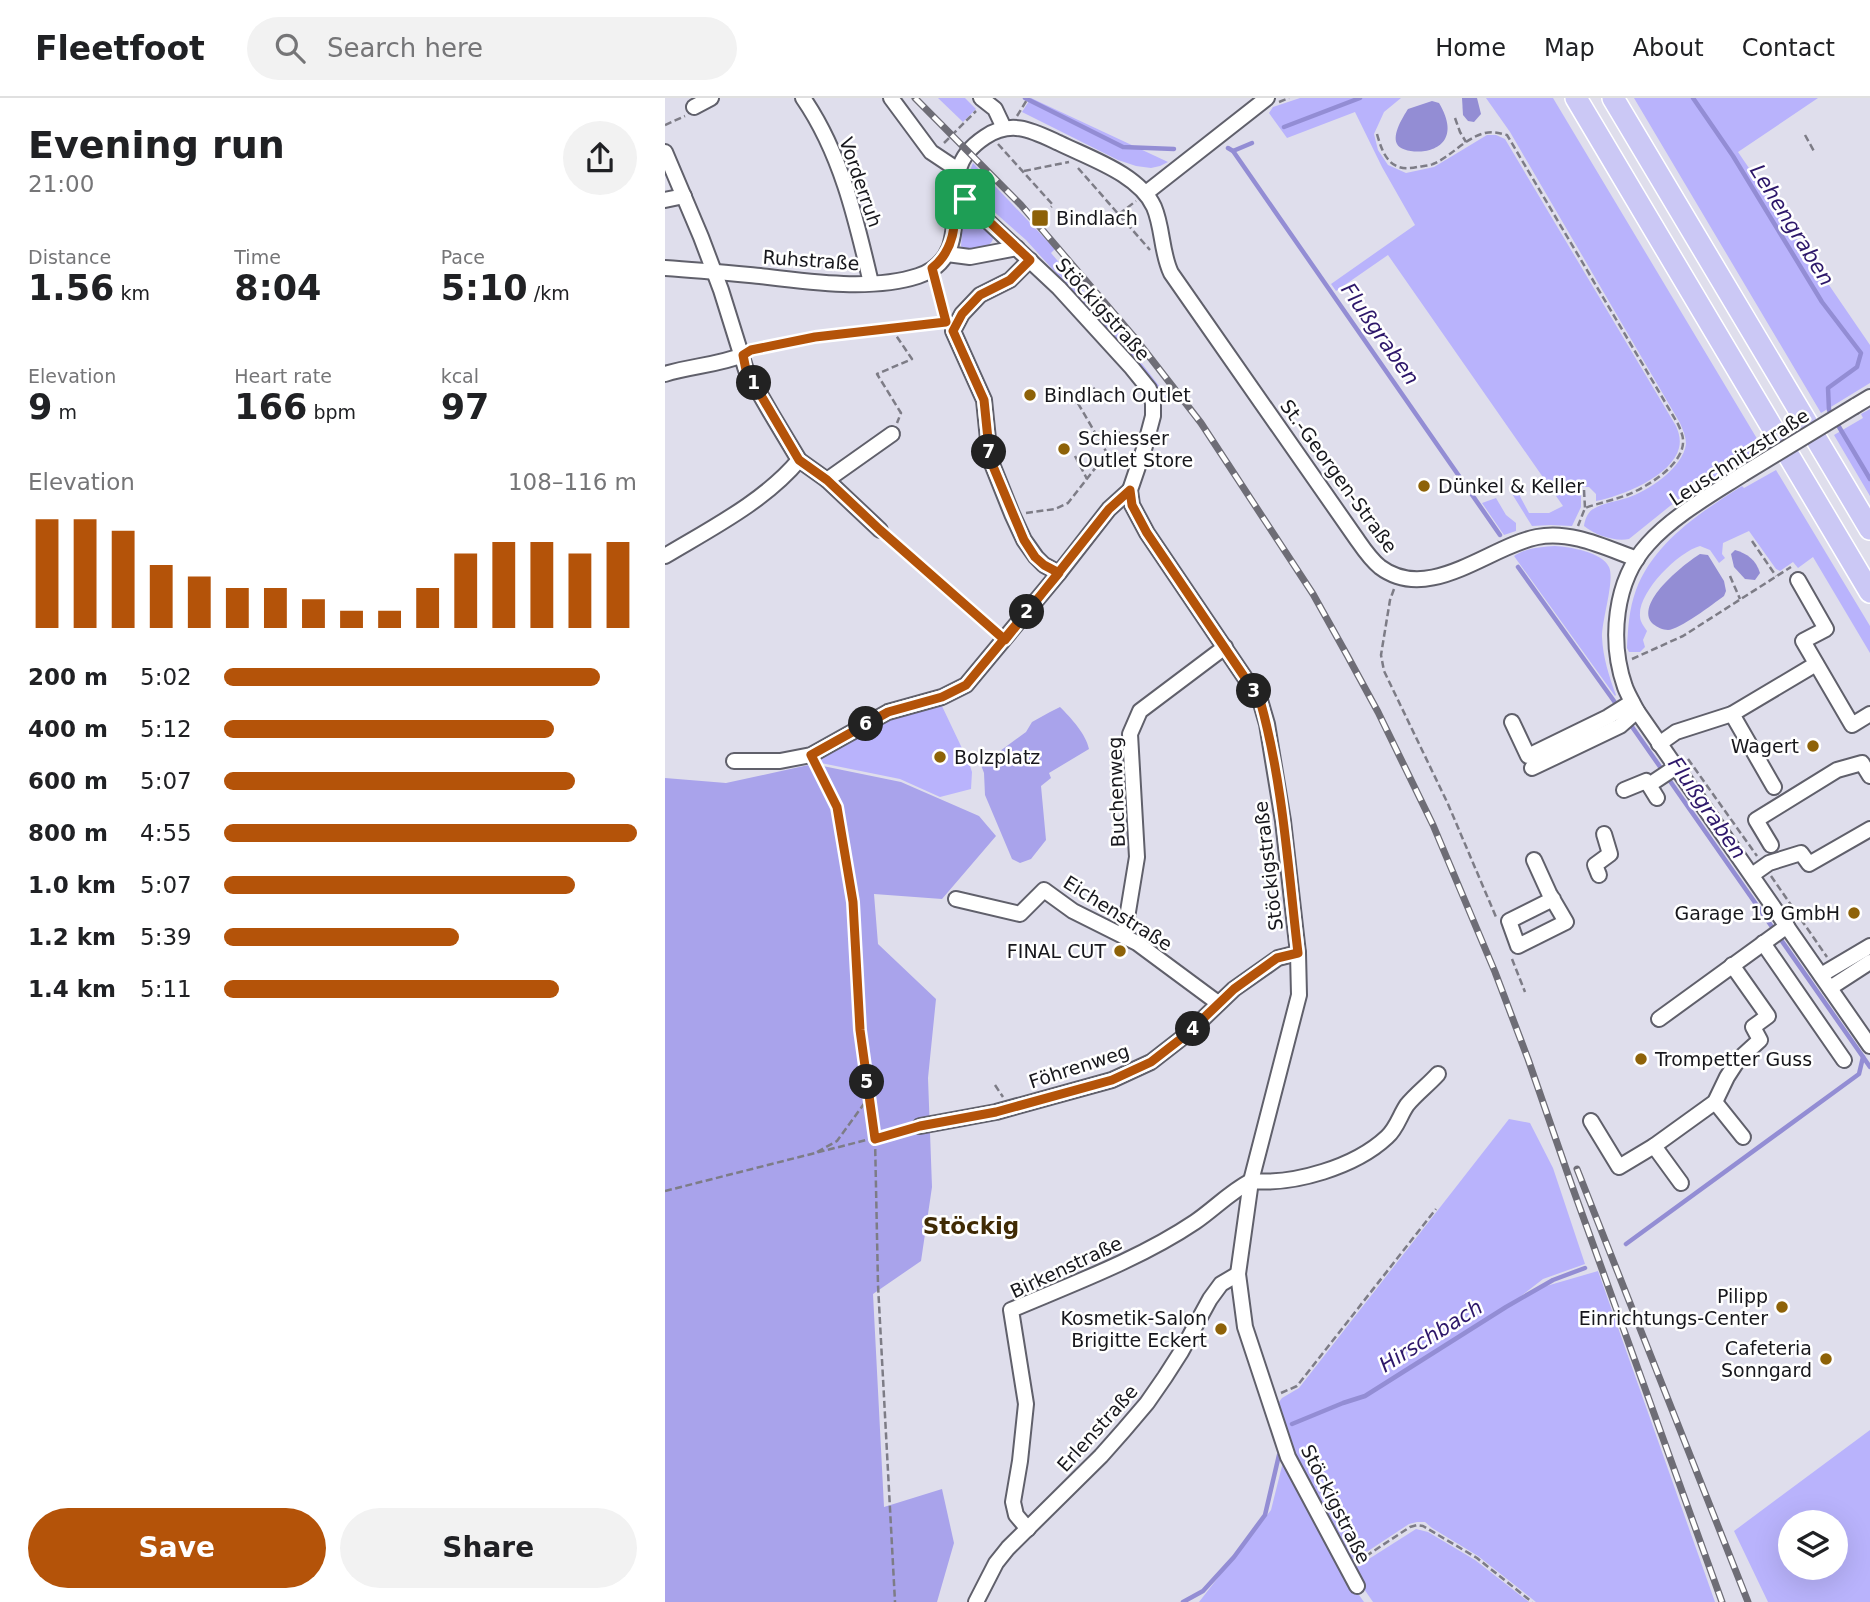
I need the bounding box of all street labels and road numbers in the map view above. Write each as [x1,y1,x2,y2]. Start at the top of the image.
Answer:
street label: Vorderruh [835,134,887,230]
street label: Ruhstraße [762,246,860,274]
street label: Stöckigstraße [1051,253,1155,365]
street label: St.-Georgen-Straße [1276,395,1402,557]
street label: Leuschnitzstraße [1665,404,1813,510]
street label: Buchenweg [1103,736,1129,848]
street label: Stöckigstraße [1249,800,1287,932]
street label: Eichenstraße [1060,871,1176,955]
street label: Föhrenweg [1026,1039,1132,1093]
street label: Birkenstraße [1007,1232,1125,1302]
street label: Erlenstraße [1052,1380,1142,1476]
street label: Stöckigstraße [1297,1441,1375,1567]

